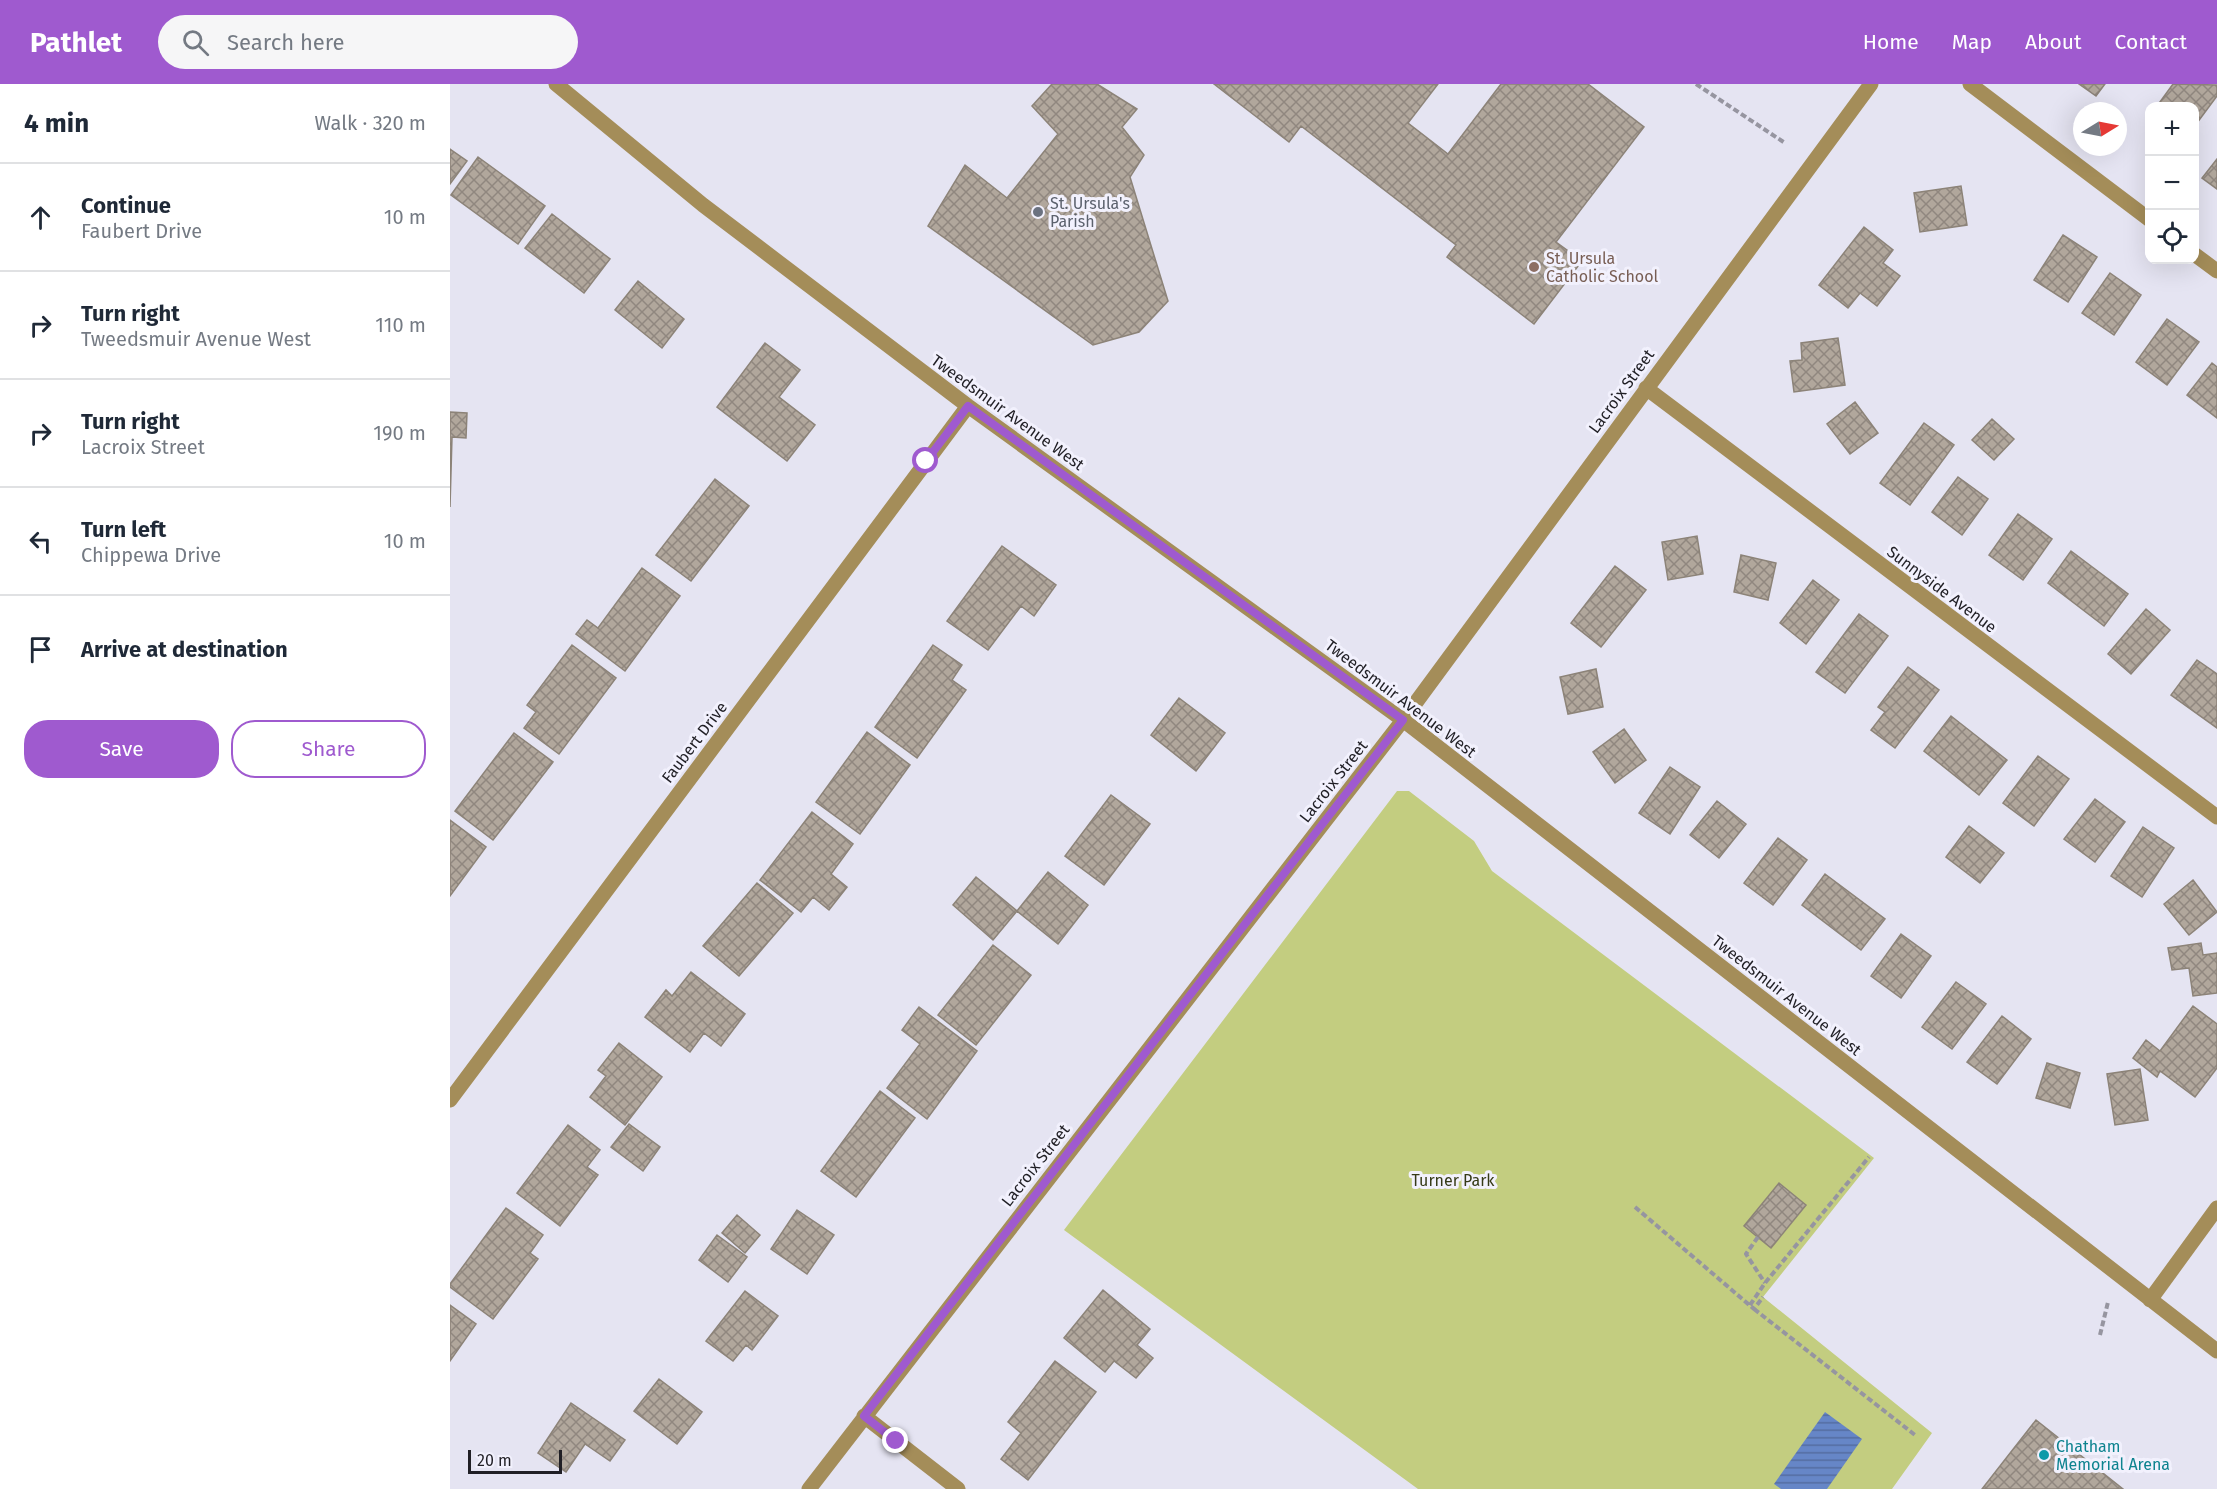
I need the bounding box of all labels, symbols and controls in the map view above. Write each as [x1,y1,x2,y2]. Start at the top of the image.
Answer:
search box [158,15,578,69]
text: Pathlet [30,26,122,59]
icon: search [179,26,212,59]
text: Search here [227,29,345,56]
text: Home [1863,29,1919,55]
text: Map [1952,29,1992,55]
text: About [2025,29,2082,55]
text: Contact [2115,29,2187,55]
north arrow [2073,102,2127,156]
map controls [2145,102,2199,264]
button: + [2145,102,2199,156]
text: 4 min [24,108,89,139]
text: Walk · 320 m [315,111,426,135]
button: − [2145,156,2199,210]
text: Continue [81,192,171,219]
place label: St. Ursula's Parish [1050,194,1130,231]
icon: ahead [24,201,57,234]
text: 10 m [384,205,426,229]
marker: St. Ursula's Parish [1031,205,1045,219]
button: locate [2145,210,2199,264]
text: Faubert Drive [81,219,202,243]
place label: St. Ursula Catholic School [1546,249,1659,286]
marker: St. Ursula Catholic School [1527,260,1541,274]
text: Turn right [81,300,180,327]
icon: right [24,309,57,342]
text: 110 m [375,313,426,337]
text: Tweedsmuir Avenue West [81,327,311,351]
street label: Lacroix Street [1585,345,1658,437]
street label: Tweedsmuir Avenue West [928,351,1088,474]
text: Turn right [81,408,180,435]
icon: right [24,417,57,450]
text: 190 m [373,421,426,445]
text: Lacroix Street [81,435,205,459]
route start [912,447,938,473]
text: Turn left [81,516,166,543]
icon: left [24,525,57,558]
text: 10 m [384,529,426,553]
street label: Sunnyside Avenue [1883,542,2000,637]
text: Chippewa Drive [81,543,221,567]
icon: arrive [24,633,57,666]
street label: Tweedsmuir Avenue West [1321,635,1480,762]
text: Arrive at destination [81,636,288,663]
street label: Faubert Drive [658,698,731,787]
button: Save [24,720,219,778]
button: Share [231,720,426,778]
street label: Lacroix Street [1295,736,1372,826]
street label: Tweedsmuir Avenue West [1708,931,1865,1060]
street label: Lacroix Street [997,1120,1074,1210]
park label: Turner Park [1411,1171,1495,1190]
route end [882,1427,908,1453]
place label: Chatham Memorial Arena [2056,1437,2170,1474]
scale bar [468,1447,562,1474]
marker: Chatham Memorial Arena [2037,1448,2051,1462]
text: 20 m [477,1451,512,1470]

